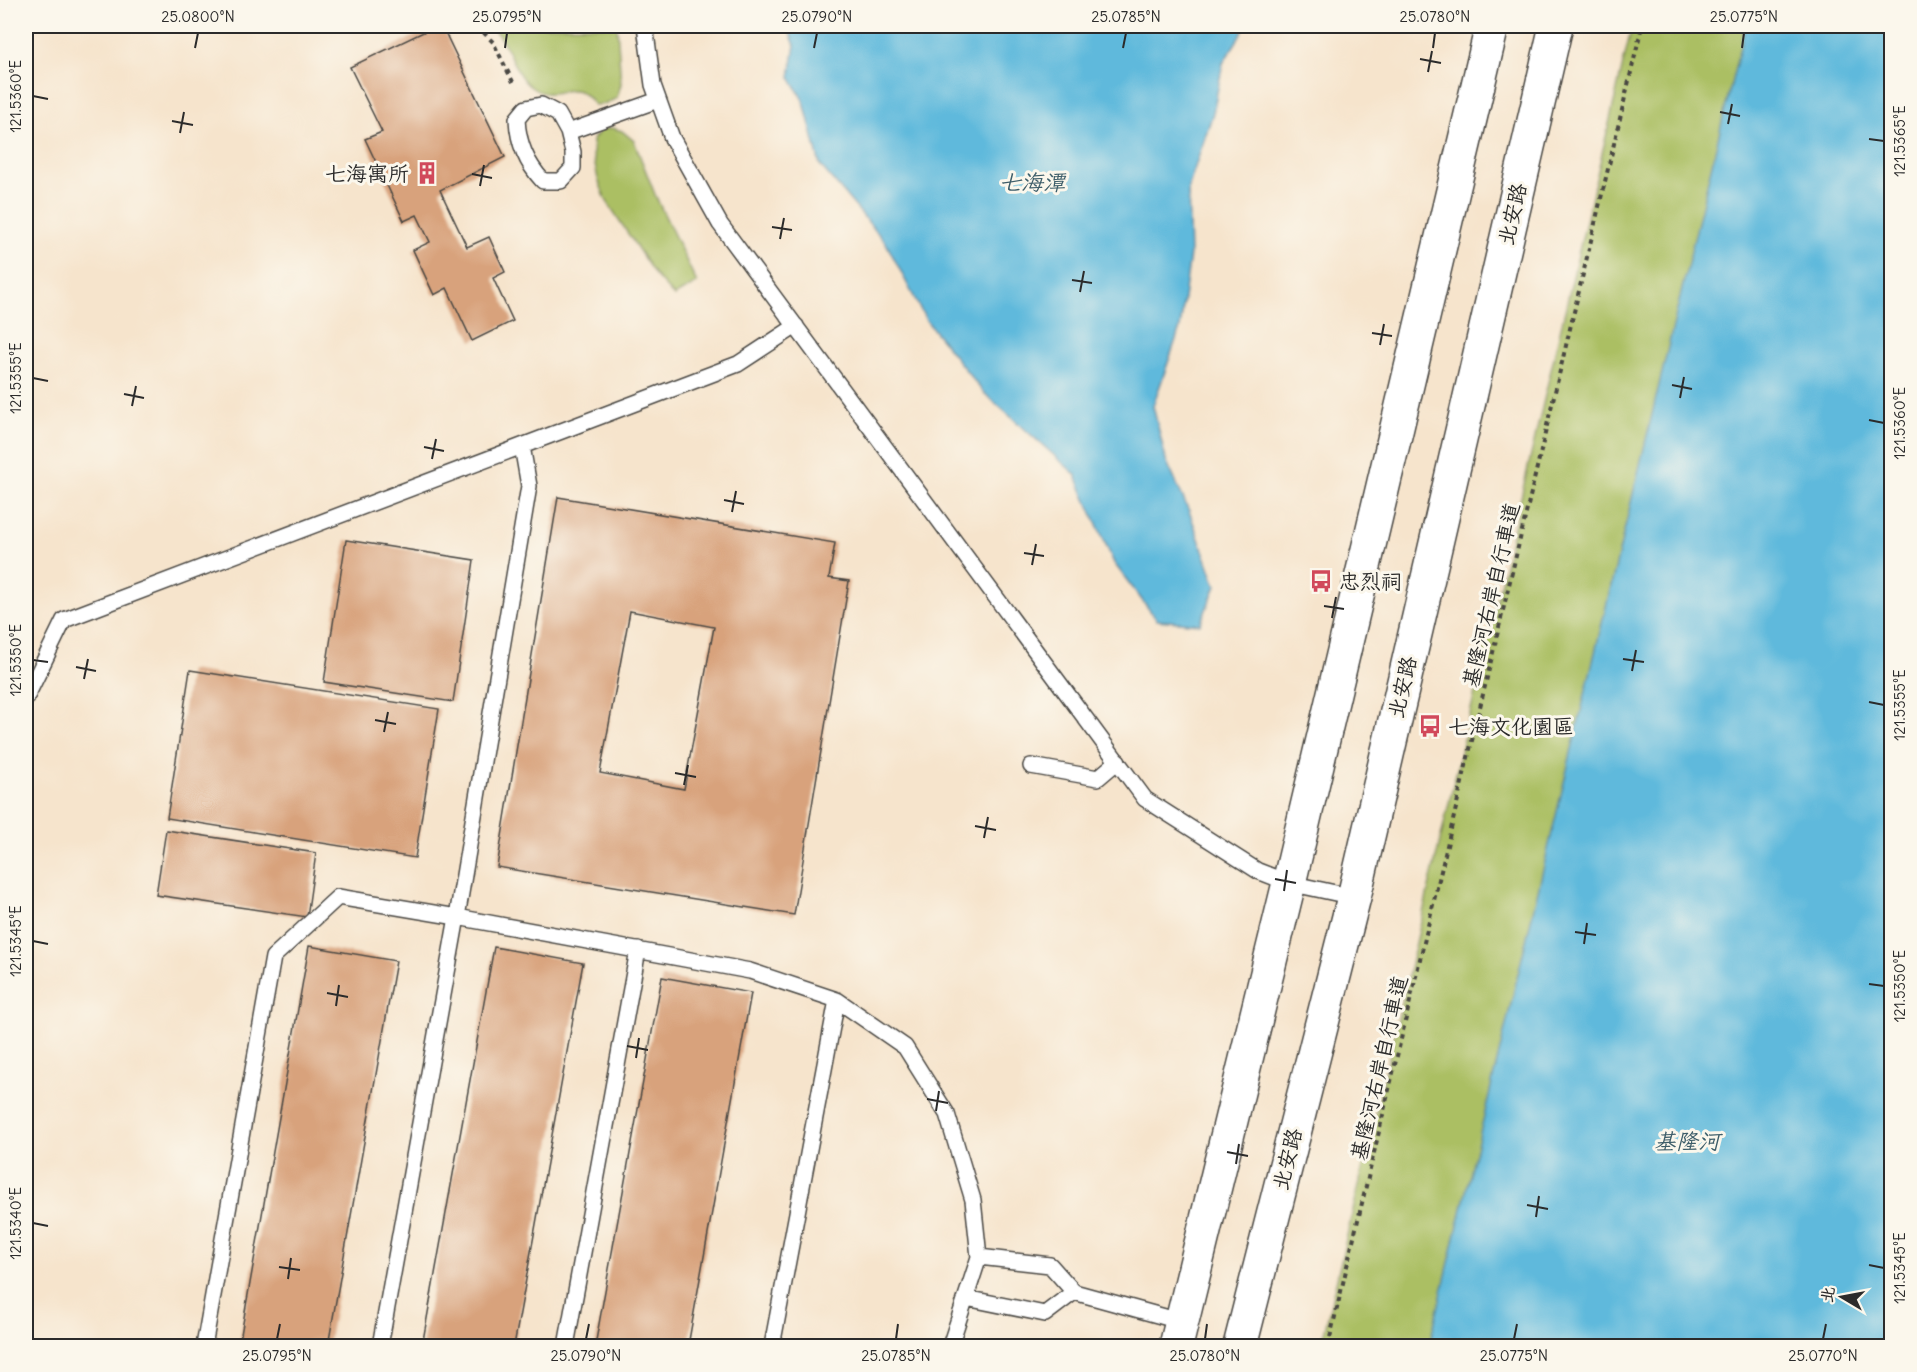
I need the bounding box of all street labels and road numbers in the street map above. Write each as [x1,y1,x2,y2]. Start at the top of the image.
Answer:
street label: 北安路 [1492,180,1532,248]
street label: 基隆河右岸自行車道 [1457,500,1525,690]
street label: 北安路 [1382,653,1422,721]
street label: 基隆河右岸自行車道 [1345,973,1413,1163]
street label: 北安路 [1266,1125,1308,1193]

